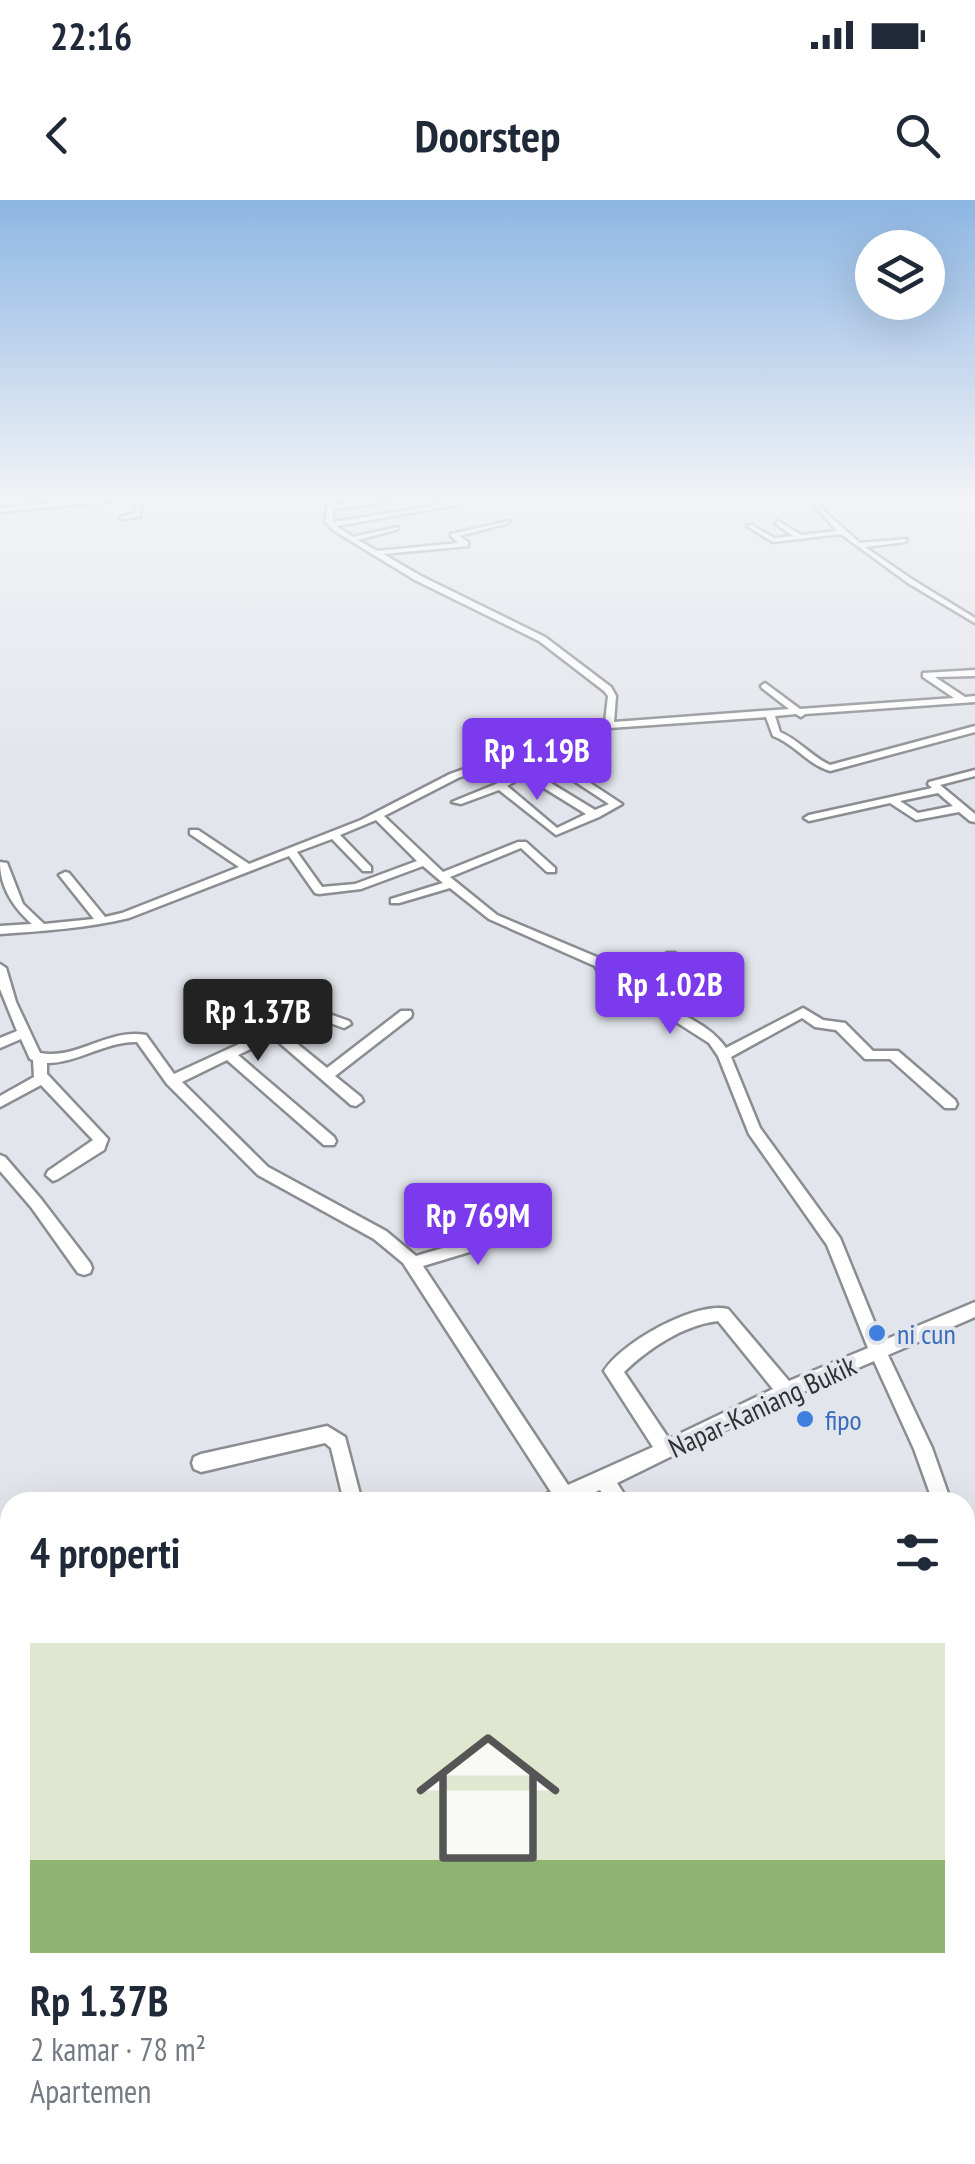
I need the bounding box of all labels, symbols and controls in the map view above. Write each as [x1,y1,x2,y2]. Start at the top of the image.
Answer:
text: 22:16 [50,11,132,60]
text: Doorstep [415,106,560,164]
icon: back [30,108,85,163]
icon: search [890,108,945,163]
map controls [855,230,945,320]
button: layers [855,230,945,320]
pin: Rp 1.19B [434,718,640,803]
text: Rp 1.19B [484,729,590,771]
pin: Rp 1.02B [567,952,773,1037]
text: Rp 1.02B [617,963,723,1005]
pin: Rp 1.37B [155,979,361,1064]
text: Rp 1.37B [205,990,311,1032]
pin: Rp 769M [386,1183,570,1268]
text: Rp 769M [426,1194,530,1236]
place label: ni cun [897,1315,956,1352]
marker: ni cun [866,1322,888,1344]
street label: Napar-Kaniang Bukik [662,1346,862,1466]
place label: fipo [825,1401,862,1438]
marker: fipo [794,1408,816,1430]
text: 4 properti [30,1525,180,1580]
icon: filters [890,1525,945,1580]
icon: home [398,1708,578,1888]
text: Rp 1.37B [30,1973,168,2028]
text: 2 kamar · 78 m² [30,2028,206,2070]
text: Apartemen [30,2070,151,2112]

